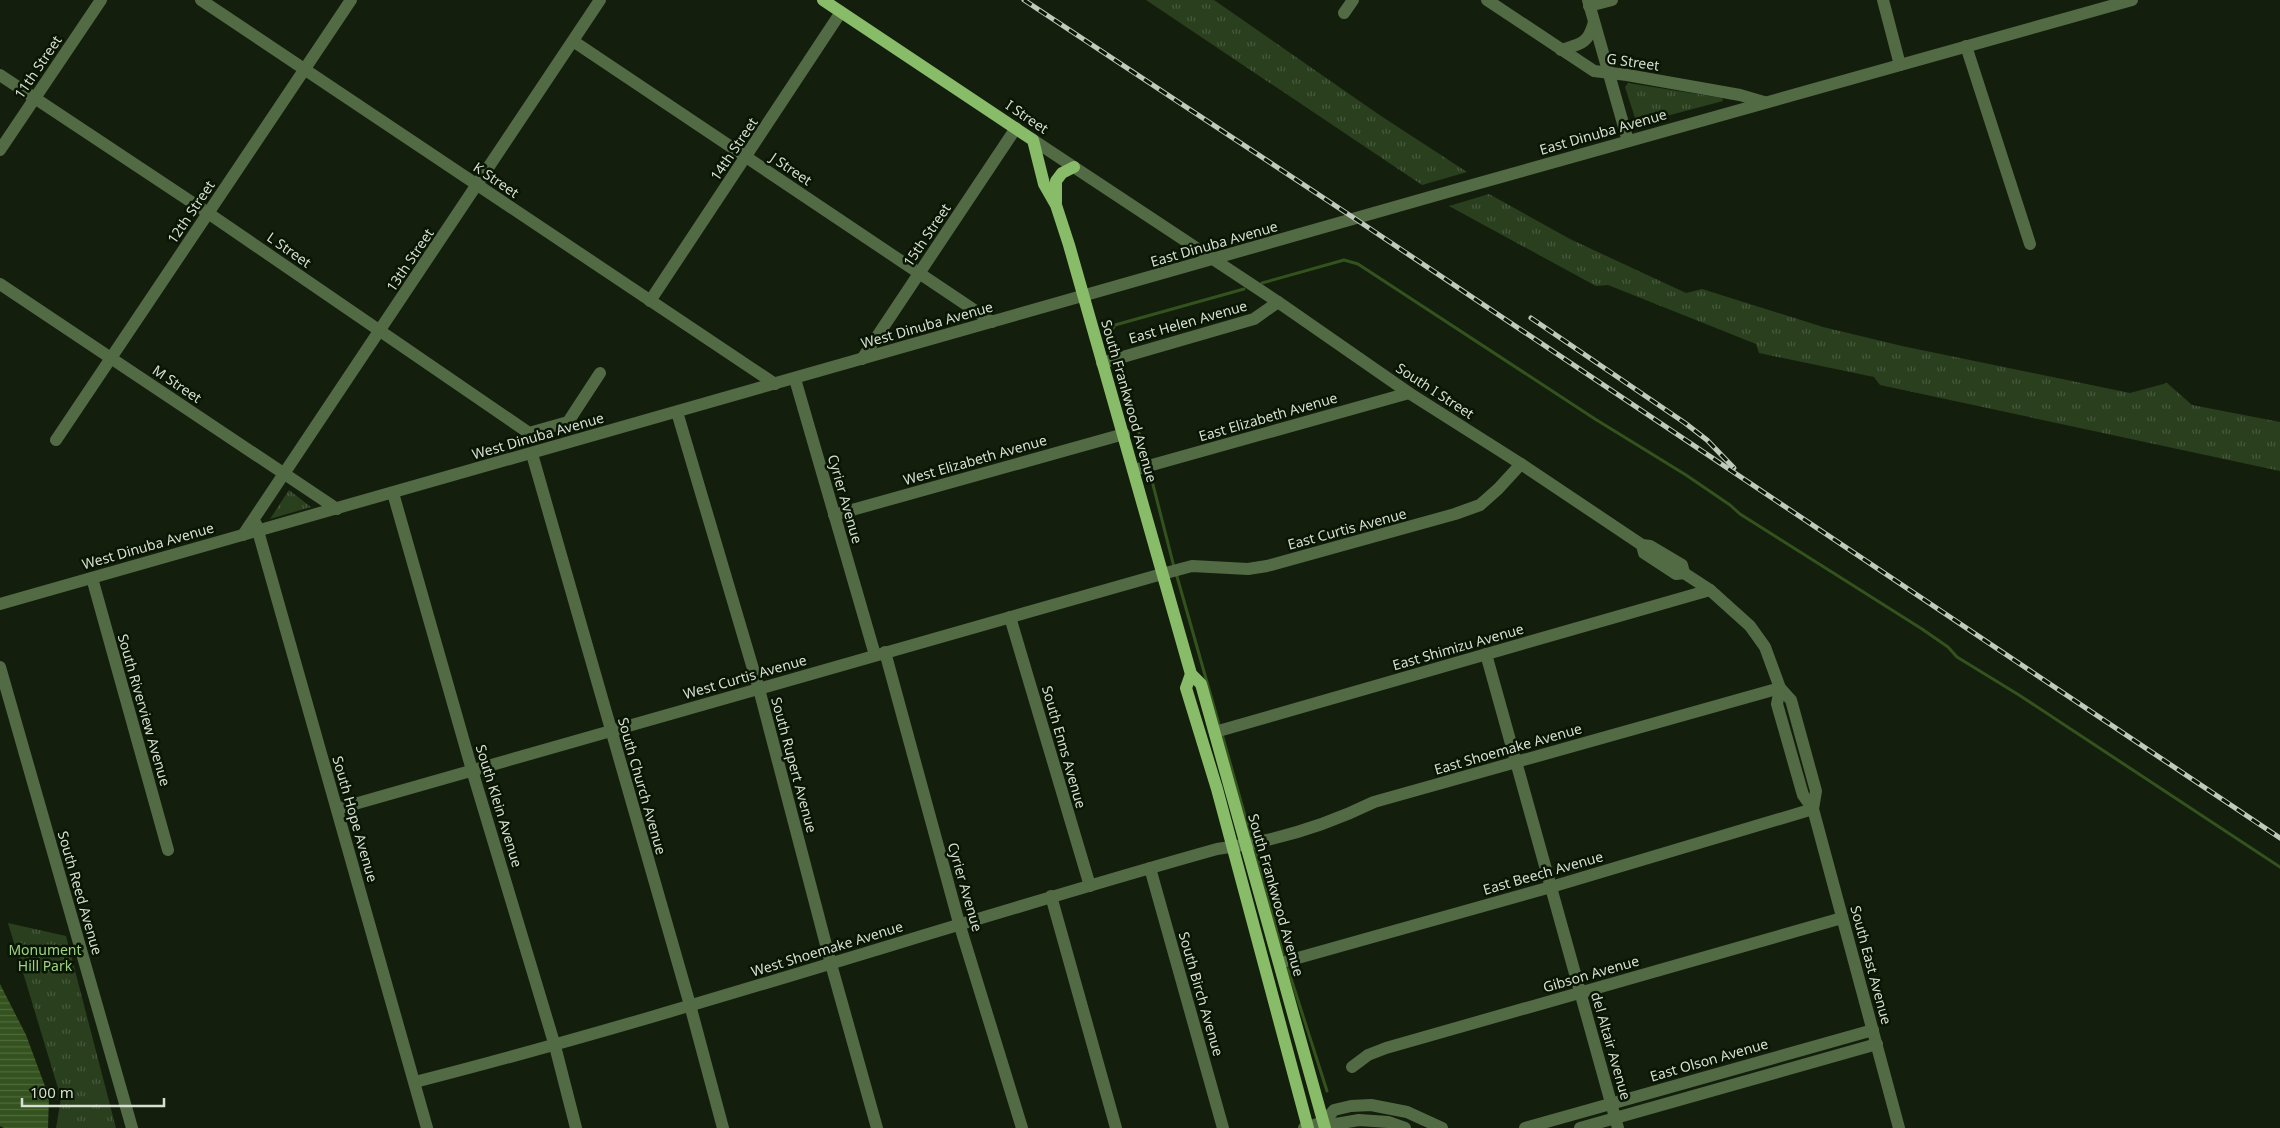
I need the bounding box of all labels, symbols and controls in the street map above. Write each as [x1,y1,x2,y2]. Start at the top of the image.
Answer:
street label: 11th Street [9,31,66,102]
street label: G Street [1606,48,1661,75]
street label: I Street [1002,95,1052,138]
street label: East Dinuba Avenue [1537,104,1669,159]
street label: 14th Street [705,113,762,184]
street label: J Street [765,147,816,189]
street label: K Street [470,157,523,202]
street label: 12th Street [162,176,219,247]
street label: 15th Street [898,199,955,270]
street label: East Dinuba Avenue [1148,216,1280,271]
street label: 13th Street [381,224,438,295]
street label: L Street [263,227,315,272]
street label: East Helen Avenue [1126,296,1249,348]
street label: West Dinuba Avenue [859,297,995,352]
street label: South Frankwood Avenue [1097,317,1162,484]
street label: South I Street [1393,358,1478,423]
street label: M Street [149,360,206,407]
street label: East Elizabeth Avenue [1196,388,1340,445]
street label: West Dinuba Avenue [470,408,606,463]
street label: West Elizabeth Avenue [901,430,1049,489]
street label: Cyrier Avenue [824,452,867,546]
street label: East Curtis Avenue [1285,503,1409,554]
street label: West Dinuba Avenue [80,518,216,573]
street label: East Shimizu Avenue [1390,619,1526,674]
street label: South Riverview Avenue [114,632,175,788]
street label: West Curtis Avenue [681,650,809,703]
street label: South Enns Avenue [1038,683,1091,810]
street label: South Rupert Avenue [767,695,822,835]
street label: South Church Avenue [614,715,671,857]
street label: East Shoemake Avenue [1432,718,1584,779]
street label: South Klein Avenue [472,742,527,870]
street label: South Hope Avenue [328,754,383,884]
street label: South Frankwood Avenue [1244,811,1309,978]
street label: South Reed Avenue [54,829,107,957]
street label: Cyrier Avenue [944,840,987,934]
street label: East Beech Avenue [1481,846,1605,899]
street label: South East Avenue [1846,903,1897,1027]
street label: West Shoemake Avenue [749,916,905,981]
street label: South Birch Avenue [1175,929,1228,1058]
park label: Monument Hill Park [8,940,82,975]
street label: Gibson Avenue [1541,951,1641,996]
street label: del Altair Avenue [1587,990,1636,1102]
street label: East Olson Avenue [1648,1034,1770,1085]
scale bar [22,1076,165,1108]
text: 100 m [30,1082,74,1102]

